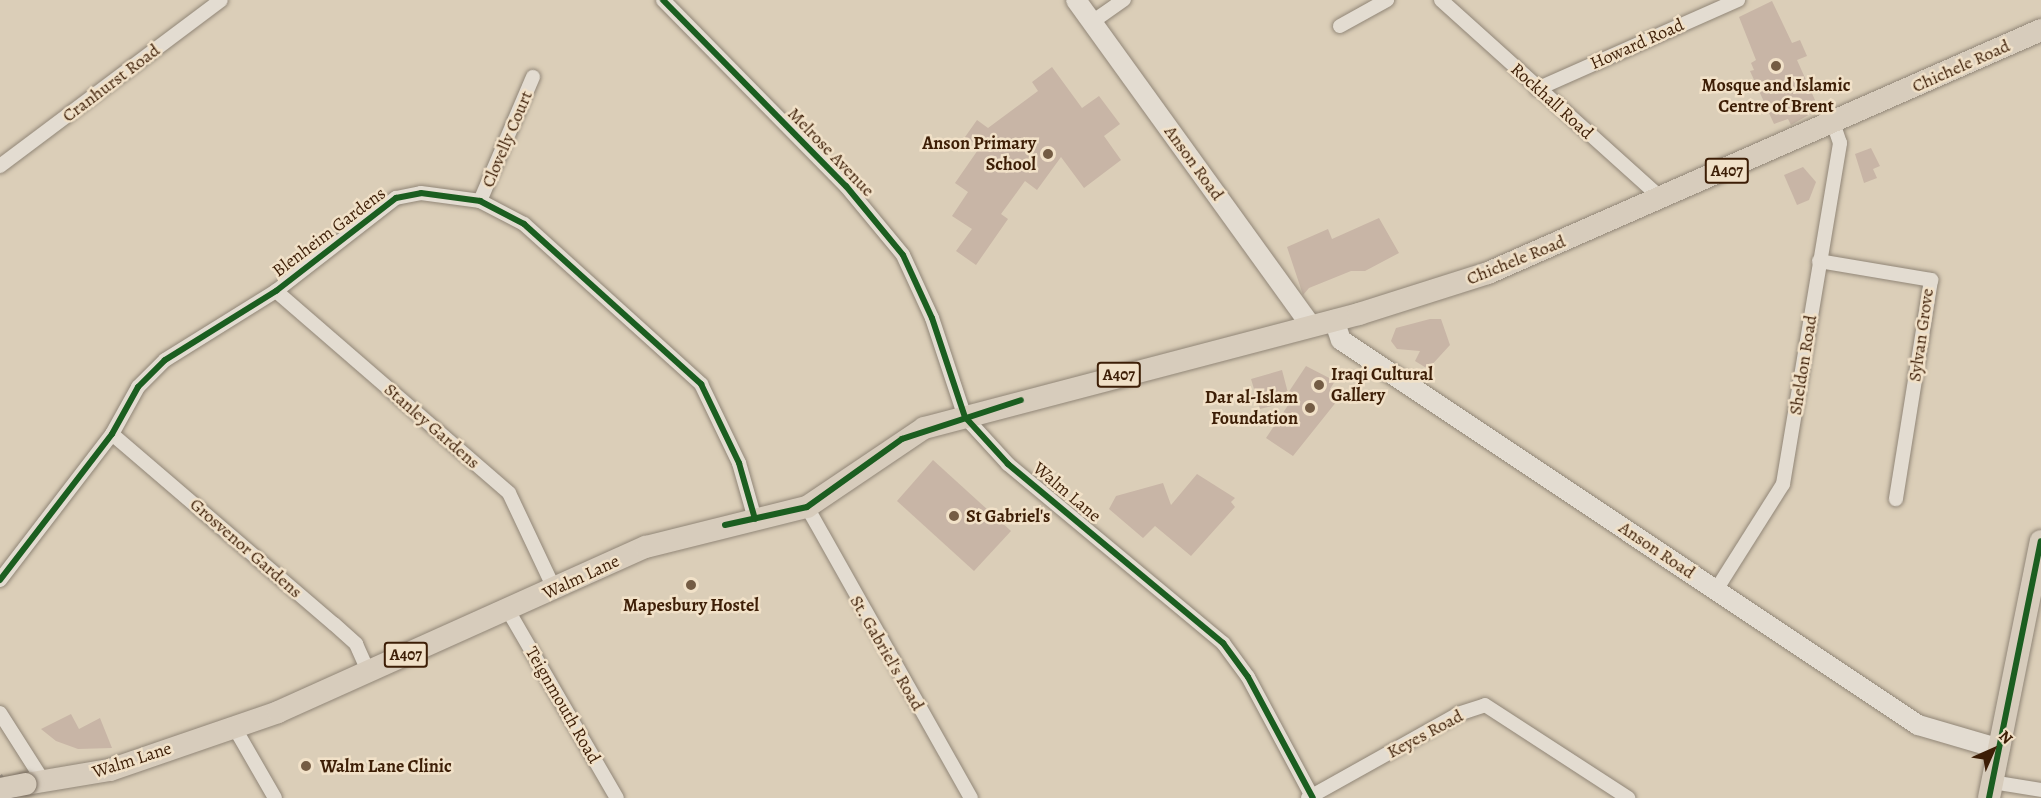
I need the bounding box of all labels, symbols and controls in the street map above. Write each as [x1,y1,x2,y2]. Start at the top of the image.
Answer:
street label: Howard Road [1587,14,1687,74]
street label: Chichele Road [1909,35,2013,97]
street label: Cranhurst Road [58,39,164,127]
street label: Rockhall Road [1506,58,1598,144]
marker: Mosque and Islamic Centre of Brent [1769,59,1783,73]
place label: Mosque and Islamic Centre of Brent [1702,75,1850,118]
street label: Clovelly Court [477,87,537,191]
street label: Melrose Avenue [783,103,879,201]
street label: Anson Road [1160,121,1228,205]
place label: Anson Primary School [922,133,1036,176]
marker: Anson Primary School [1041,147,1055,161]
road number: A407 [1704,158,1750,184]
street label: Blenheim Gardens [268,182,390,282]
street label: Chichele Road [1463,230,1569,290]
street label: Sylvan Grove [1904,287,1938,383]
street label: Sheldon Road [1784,313,1822,417]
road number: A407 [1096,362,1142,388]
place label: Iraqi Cultural Gallery [1331,364,1433,406]
marker: Iraqi Cultural Gallery [1312,378,1326,392]
street label: Stanley Gardens [380,379,484,473]
place label: Dar al-Islam Foundation [1205,387,1298,430]
marker: Dar al-Islam Foundation [1303,401,1317,415]
street label: Walm Lane [1029,457,1105,527]
street label: Grosvenor Gardens [186,493,306,603]
place label: St Gabriel's [966,505,1050,527]
marker: St Gabriel's [947,509,961,523]
street label: Anson Road [1615,517,1699,583]
street label: Walm Lane [539,550,623,604]
marker: Mapesbury Hostel [684,578,698,592]
street label: St. Gabriel's Road [845,591,929,715]
place label: Mapesbury Hostel [623,594,759,616]
road number: A407 [384,642,428,668]
street label: Teignmouth Road [521,643,605,767]
street label: Keyes Road [1383,705,1467,763]
north arrow [1963,720,2023,780]
text: N [1994,725,2018,749]
street label: Walm Lane [90,737,174,783]
place label: Walm Lane Clinic [320,755,452,777]
marker: Walm Lane Clinic [297,757,315,775]

